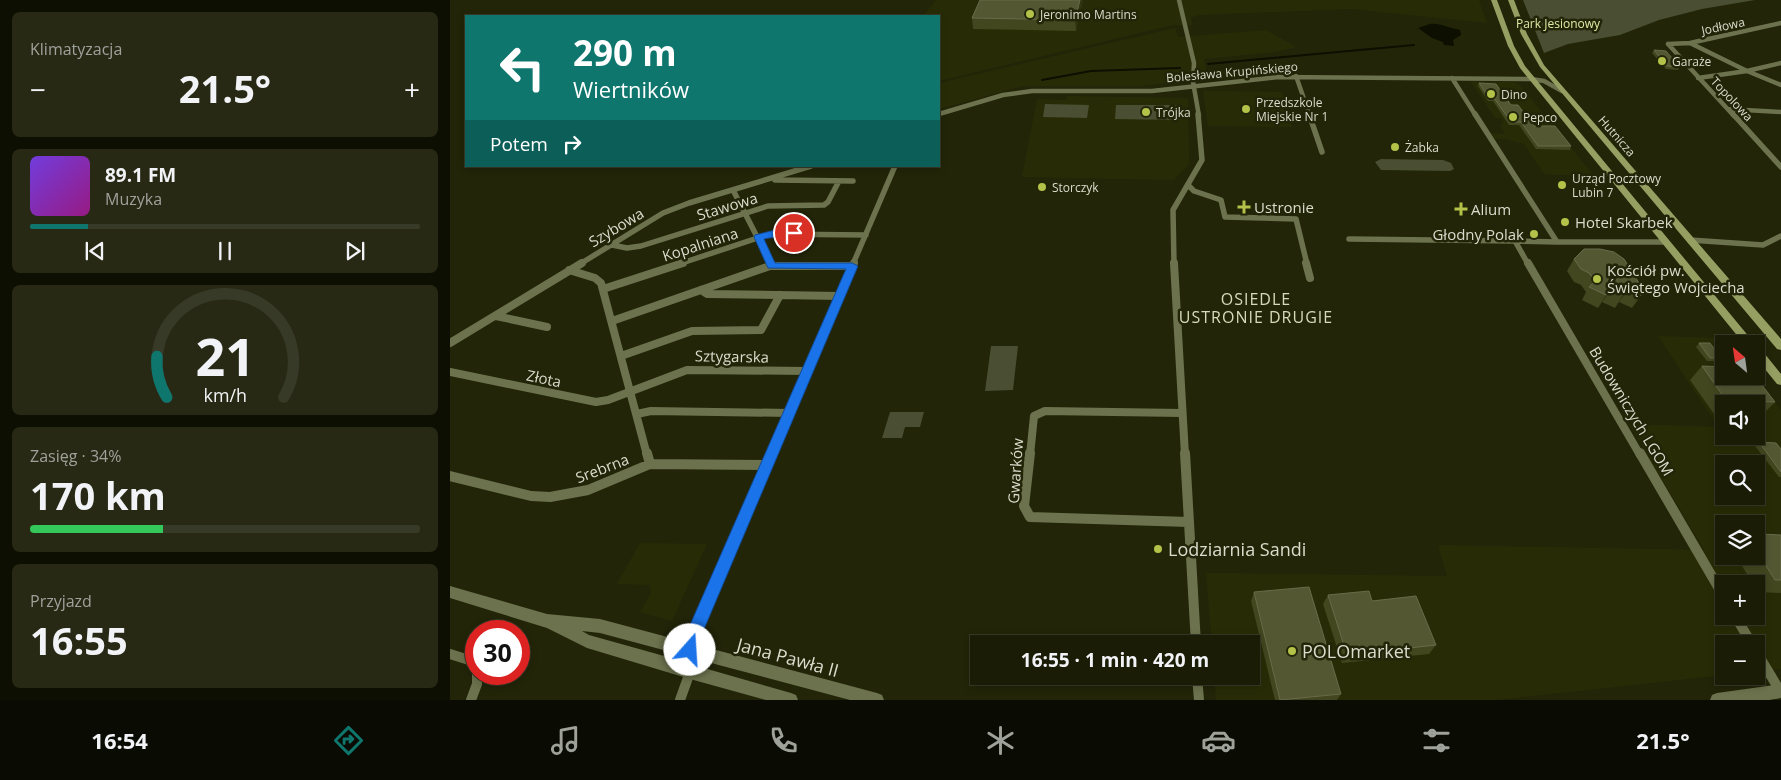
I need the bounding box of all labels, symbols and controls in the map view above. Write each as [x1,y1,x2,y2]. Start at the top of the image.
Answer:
place label: Jeronimo Martins [1039,6,1137,23]
marker: Jeronimo Martins [1024,8,1036,20]
street label: Jodłowa [1699,13,1746,39]
park label: Park Jesionowy [1516,15,1601,32]
text: 290 m [573,29,677,76]
icon: left [490,35,555,100]
text: Klimatyzacja [30,38,122,60]
place label: Garaże [1672,53,1712,70]
marker: Garaże [1656,55,1668,67]
street label: Bolesława Krupińskiego [1165,58,1299,86]
text: 21.5° [179,62,271,114]
text: − [30,70,46,108]
text: + [404,70,420,108]
street label: Topolowa [1707,73,1757,125]
text: Wiertników [573,74,689,104]
place label: Dino [1501,86,1527,103]
marker: Dino [1485,88,1497,100]
place label: Przedszkole Miejskie Nr 1 [1256,94,1328,125]
marker: Przedszkole Miejskie Nr 1 [1240,103,1252,115]
place label: Trójka [1156,104,1191,121]
marker: Trójka [1140,106,1152,118]
place label: Pepco [1523,109,1557,126]
marker: Pepco [1507,111,1519,123]
street label: Hutnicza [1595,112,1639,160]
icon: right [558,130,586,158]
text: Potem [490,131,548,157]
place label: Żabka [1405,139,1439,156]
marker: Żabka [1389,141,1401,153]
text: 89.1 FM [105,162,176,188]
place label: Urząd Pocztowy Lubin 7 [1572,170,1662,201]
place label: Storczyk [1052,179,1099,196]
marker: Urząd Pocztowy Lubin 7 [1556,179,1568,191]
marker: Storczyk [1036,181,1048,193]
street label: Stawowa [694,187,760,225]
text: Muzyka [105,188,162,210]
place label: Ustronie [1254,197,1314,217]
place label: Alium [1471,199,1511,219]
marker: Ustronie [1238,201,1250,213]
street label: Szybowa [585,203,647,251]
marker: Alium [1455,203,1467,215]
pin [773,212,815,254]
place label: Hotel Skarbek [1575,212,1673,232]
marker: Hotel Skarbek [1559,216,1571,228]
icon: arrive [780,219,808,247]
street label: Kopalniana [660,222,740,266]
place label: Głodny Polak [1432,224,1524,244]
marker: Głodny Polak [1528,228,1540,240]
icon: previous [81,237,109,265]
icon: pause [211,237,239,265]
icon: next [341,237,369,265]
place label: Kościół pw. Świętego Wojciecha [1607,260,1745,297]
marker: Kościół pw. Świętego Wojciecha [1591,273,1603,285]
district label: OSIEDLE USTRONIE DRUGIE [1179,288,1333,328]
text: 21 [195,320,255,391]
north arrow [1715,335,1765,385]
map controls [1715,335,1765,685]
street label: Budowniczych LGOM [1585,343,1679,479]
street label: Sztygarska [695,345,769,367]
street label: Złota [525,365,563,391]
text: km/h [203,383,247,407]
button: sound [1715,395,1765,445]
street label: Gwarków [1003,437,1027,504]
text: Zasięg · 34% [30,445,121,467]
street label: Srebrna [572,449,632,487]
button: search [1715,455,1765,505]
text: 170 km [30,469,166,521]
button: layers [1715,515,1765,565]
place label: Lodziarnia Sandi [1168,537,1306,561]
marker: Lodziarnia Sandi [1152,543,1164,555]
button: + [1715,575,1765,625]
text: Przyjazd [30,590,92,612]
text: 16:55 [30,614,128,666]
speed limit sign: 30 [465,620,530,685]
position arrow [663,623,715,675]
street label: Jana Pawła II [732,631,842,682]
button: − [1715,635,1765,685]
place label: POLOmarket [1302,639,1410,663]
marker: POLOmarket [1286,645,1298,657]
text: 16:55 · 1 min · 420 m [1021,647,1209,673]
icon: directions [331,723,366,758]
icon: music [548,723,583,758]
icon: phone [766,723,801,758]
icon: climate [983,723,1018,758]
icon: car [1201,723,1236,758]
icon: filters [1419,723,1454,758]
text: 16:54 [91,725,148,755]
text: 21.5° [1636,725,1690,755]

